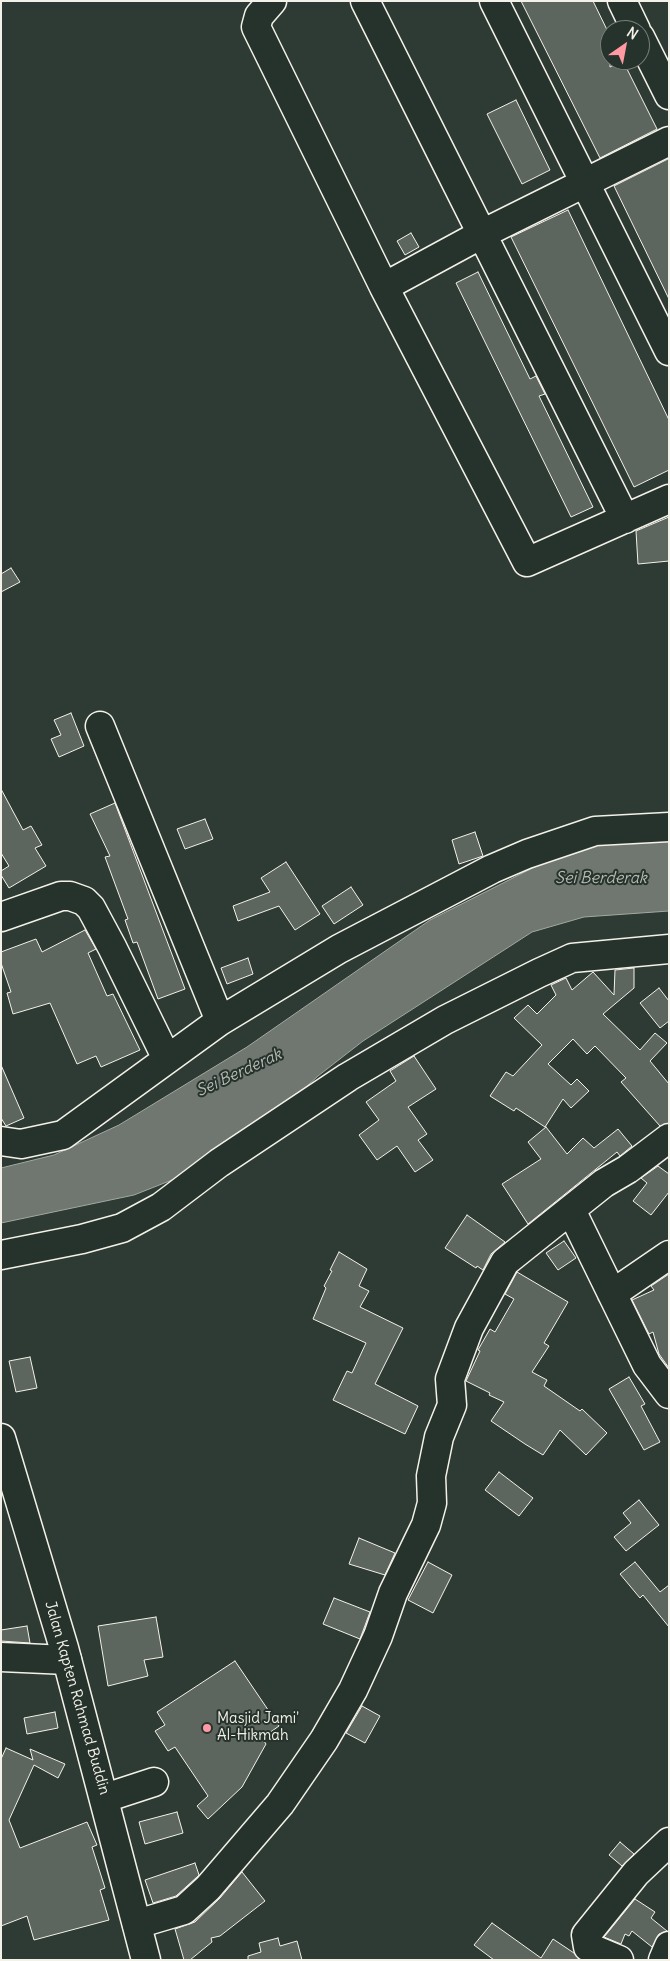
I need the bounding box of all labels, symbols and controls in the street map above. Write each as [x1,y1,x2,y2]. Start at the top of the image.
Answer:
north arrow [600,20,650,70]
text: N [624,23,642,43]
water label: Sei Berderak [555,868,647,888]
water label: Sei Berderak [193,1045,285,1101]
street label: Jalan Kapten Rahmad Buddin [41,1599,113,1797]
place label: Masjid Jami' Al-Hikmah [217,1710,299,1745]
marker: Masjid Jami' Al-Hikmah [201,1722,213,1734]

